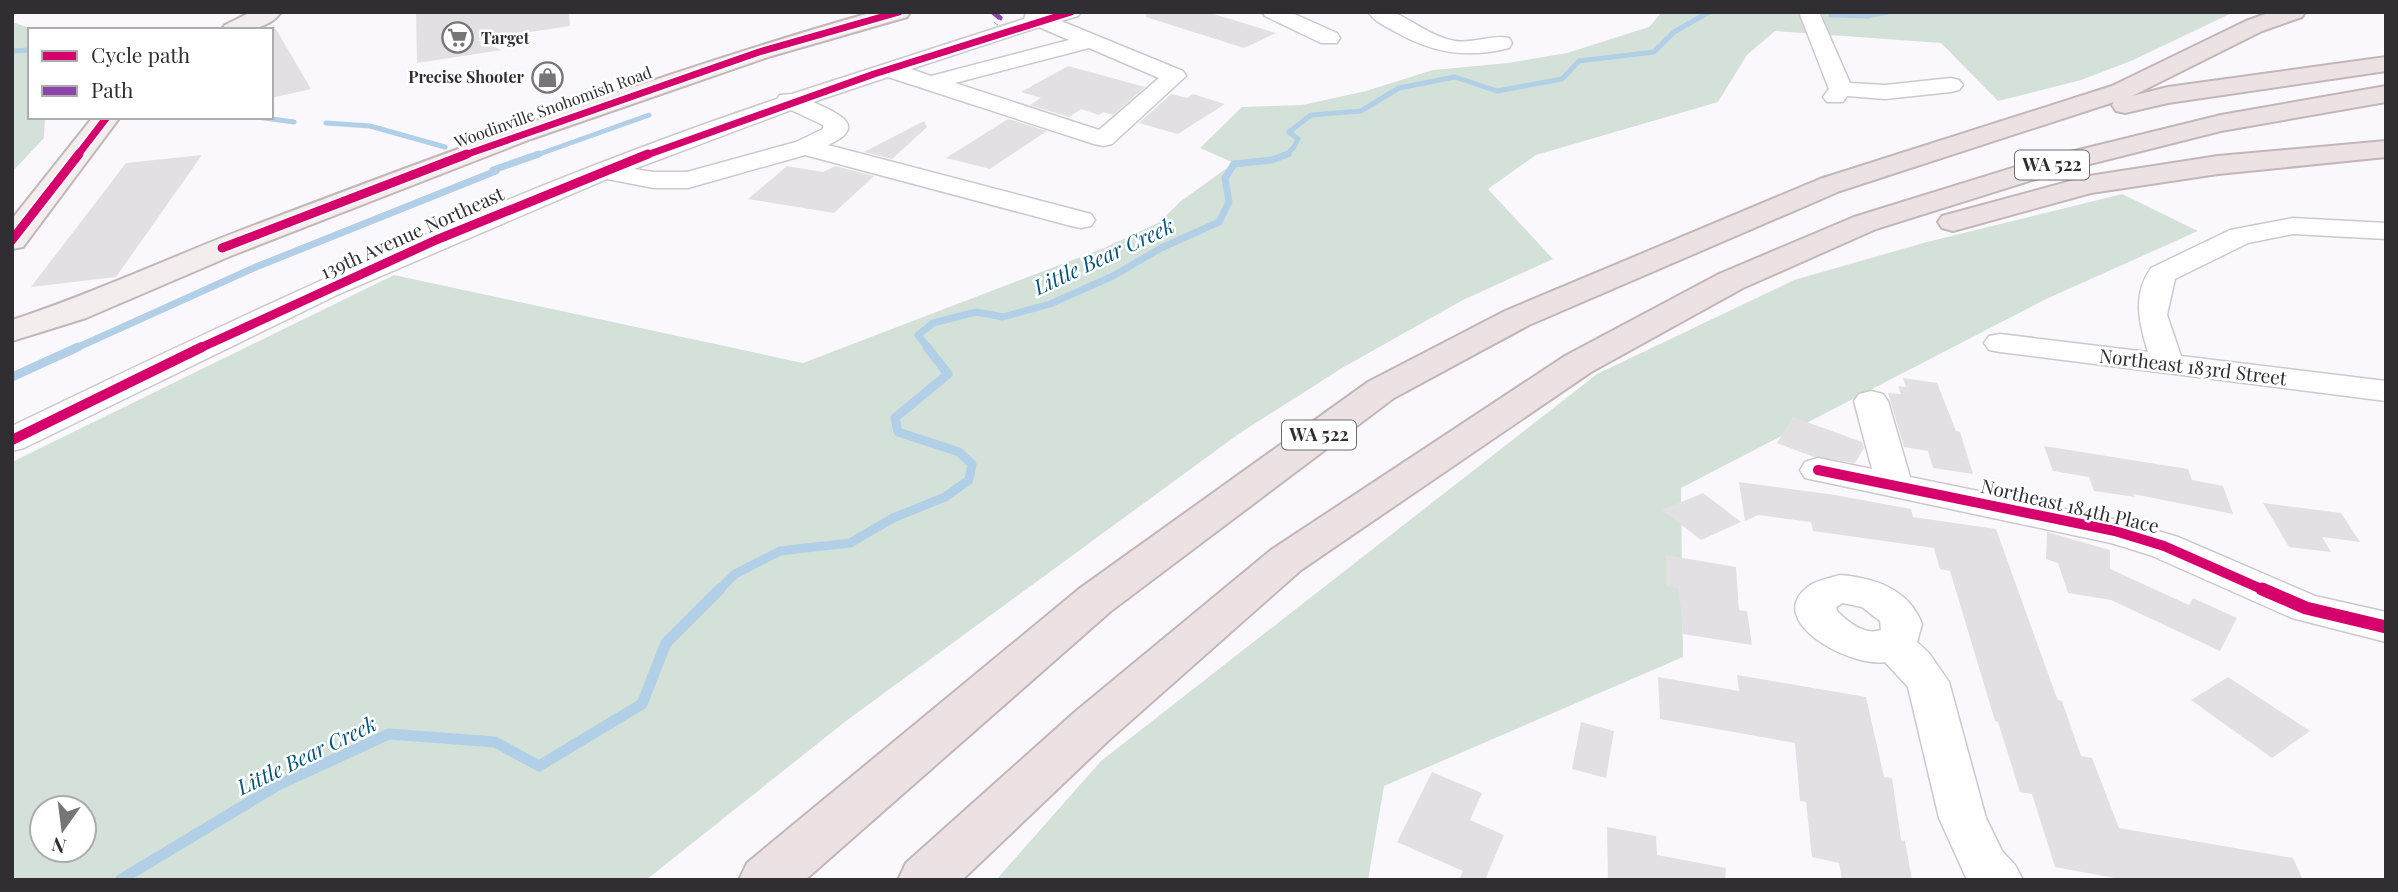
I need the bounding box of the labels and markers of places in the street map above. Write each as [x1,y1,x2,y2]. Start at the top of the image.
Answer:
supermarket icon: Target [441,21,475,55]
place label: Target [481,27,530,48]
shop icon: Precise Shooter [530,60,564,94]
place label: Precise Shooter [408,66,525,87]

